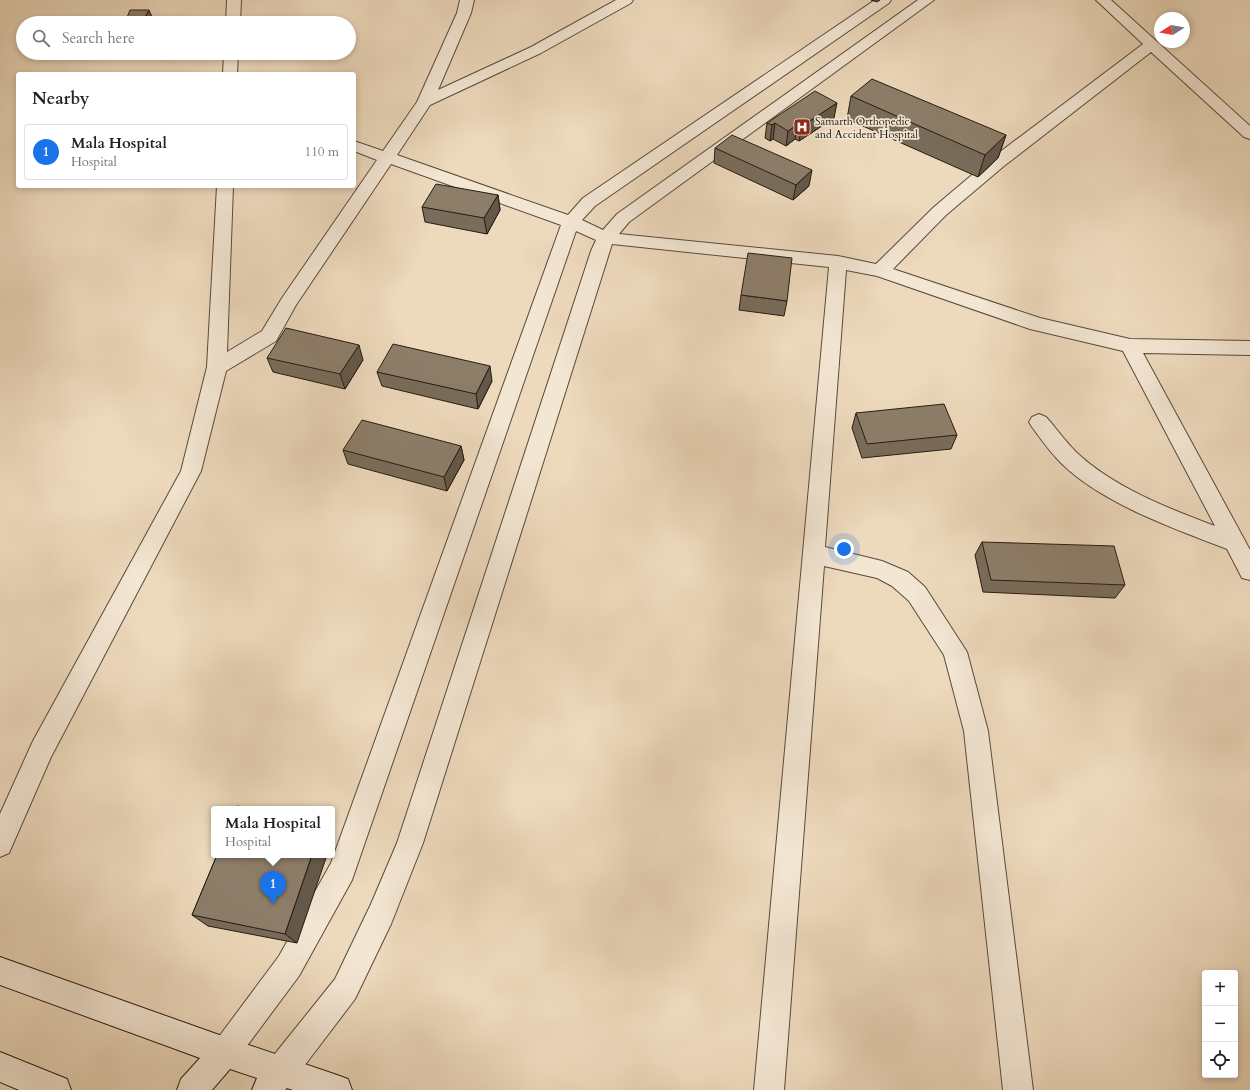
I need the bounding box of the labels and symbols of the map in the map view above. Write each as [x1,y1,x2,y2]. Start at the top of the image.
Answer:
north arrow [1154,12,1190,48]
place label: Samarth Orthopedic and Accident Hospital [815,114,918,142]
hospital icon: Samarth Orthopedic and Accident Hospital [792,117,812,137]
your location [834,539,854,559]
pin: 1 [260,871,286,904]

